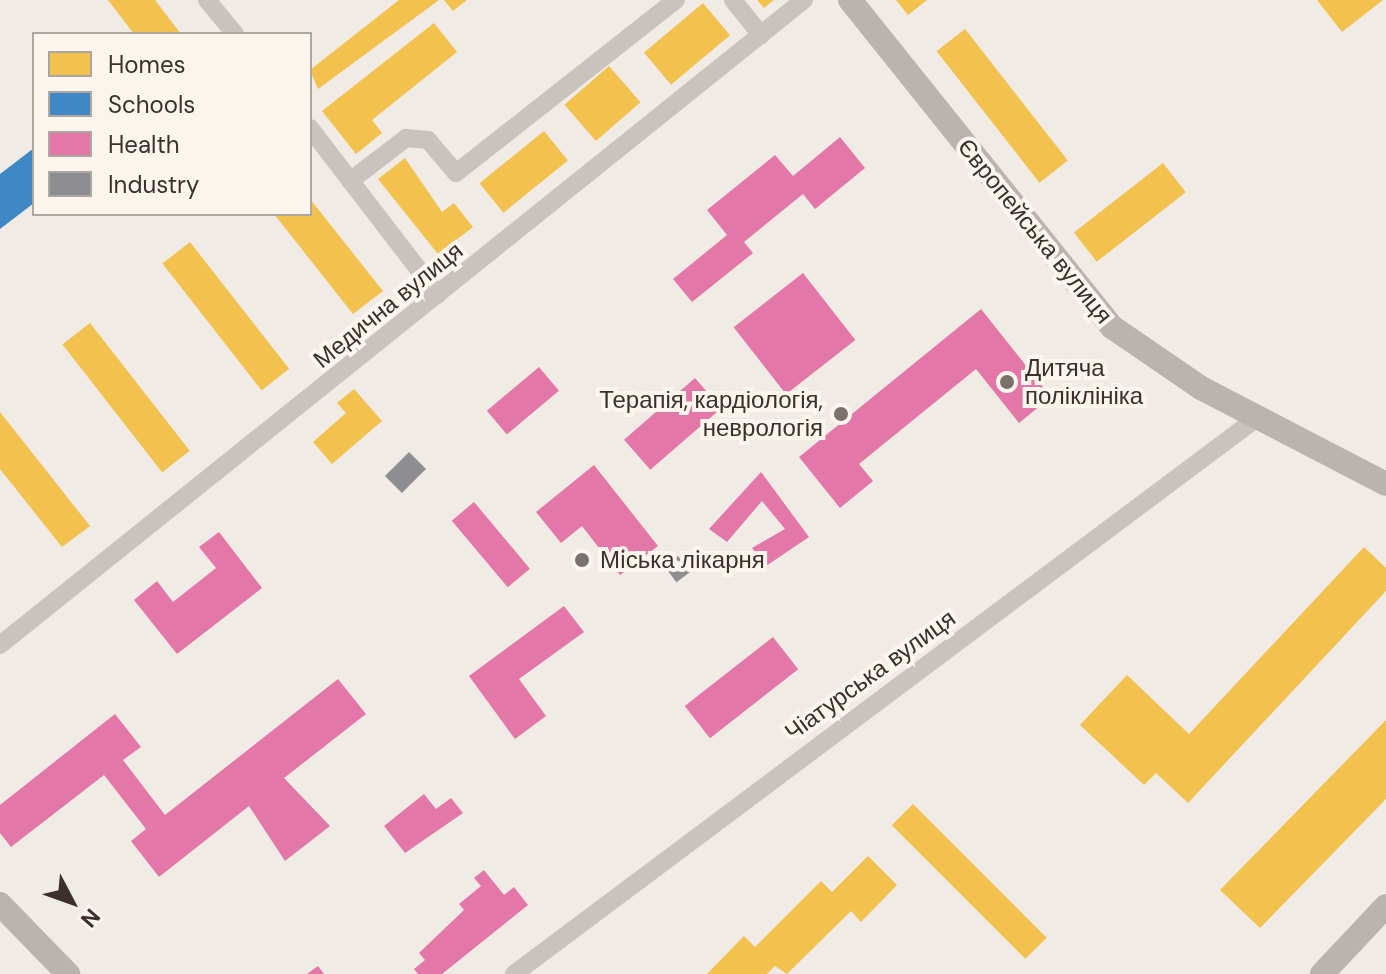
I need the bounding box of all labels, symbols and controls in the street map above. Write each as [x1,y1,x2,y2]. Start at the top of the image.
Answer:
legend [32,32,312,216]
text: Homes [108,49,186,80]
text: Schools [108,89,195,120]
text: Health [108,129,180,160]
street label: Європейська вулиця [952,133,1118,329]
text: Industry [108,169,199,200]
street label: Медична вулиця [308,236,468,374]
place label: Дитяча поліклініка [1025,354,1143,410]
marker: Дитяча поліклініка [996,371,1018,393]
place label: Терапія, кардіологія, неврологія [599,386,823,442]
marker: Терапія, кардіологія, неврологія [830,403,852,425]
place label: Мiська лiкарня [600,546,765,574]
marker: Мiська лiкарня [571,549,593,571]
street label: Чіатурська вулиця [779,604,961,746]
north arrow [32,862,112,942]
text: N [74,902,107,934]

